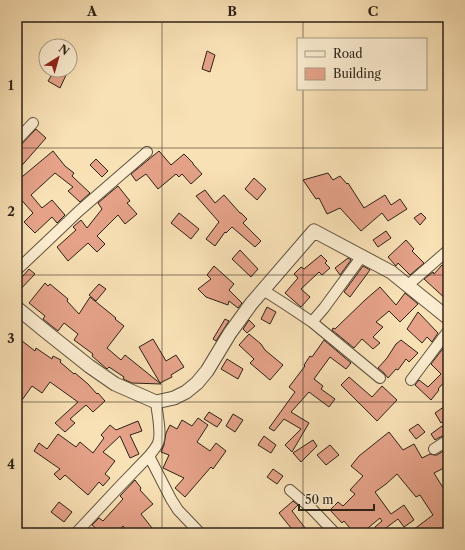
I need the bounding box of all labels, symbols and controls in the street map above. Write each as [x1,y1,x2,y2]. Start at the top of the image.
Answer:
text: A [86,3,98,19]
text: B [227,3,237,19]
text: C [368,3,378,19]
north arrow [38,38,78,78]
legend [297,38,427,90]
text: N [56,42,72,59]
text: Road [333,46,363,61]
text: Building [333,66,381,81]
text: 1 [8,77,14,93]
text: 2 [7,203,15,219]
text: 3 [7,330,15,346]
text: 4 [7,456,15,472]
scale bar [299,486,374,512]
text: 50 m [305,492,334,507]

